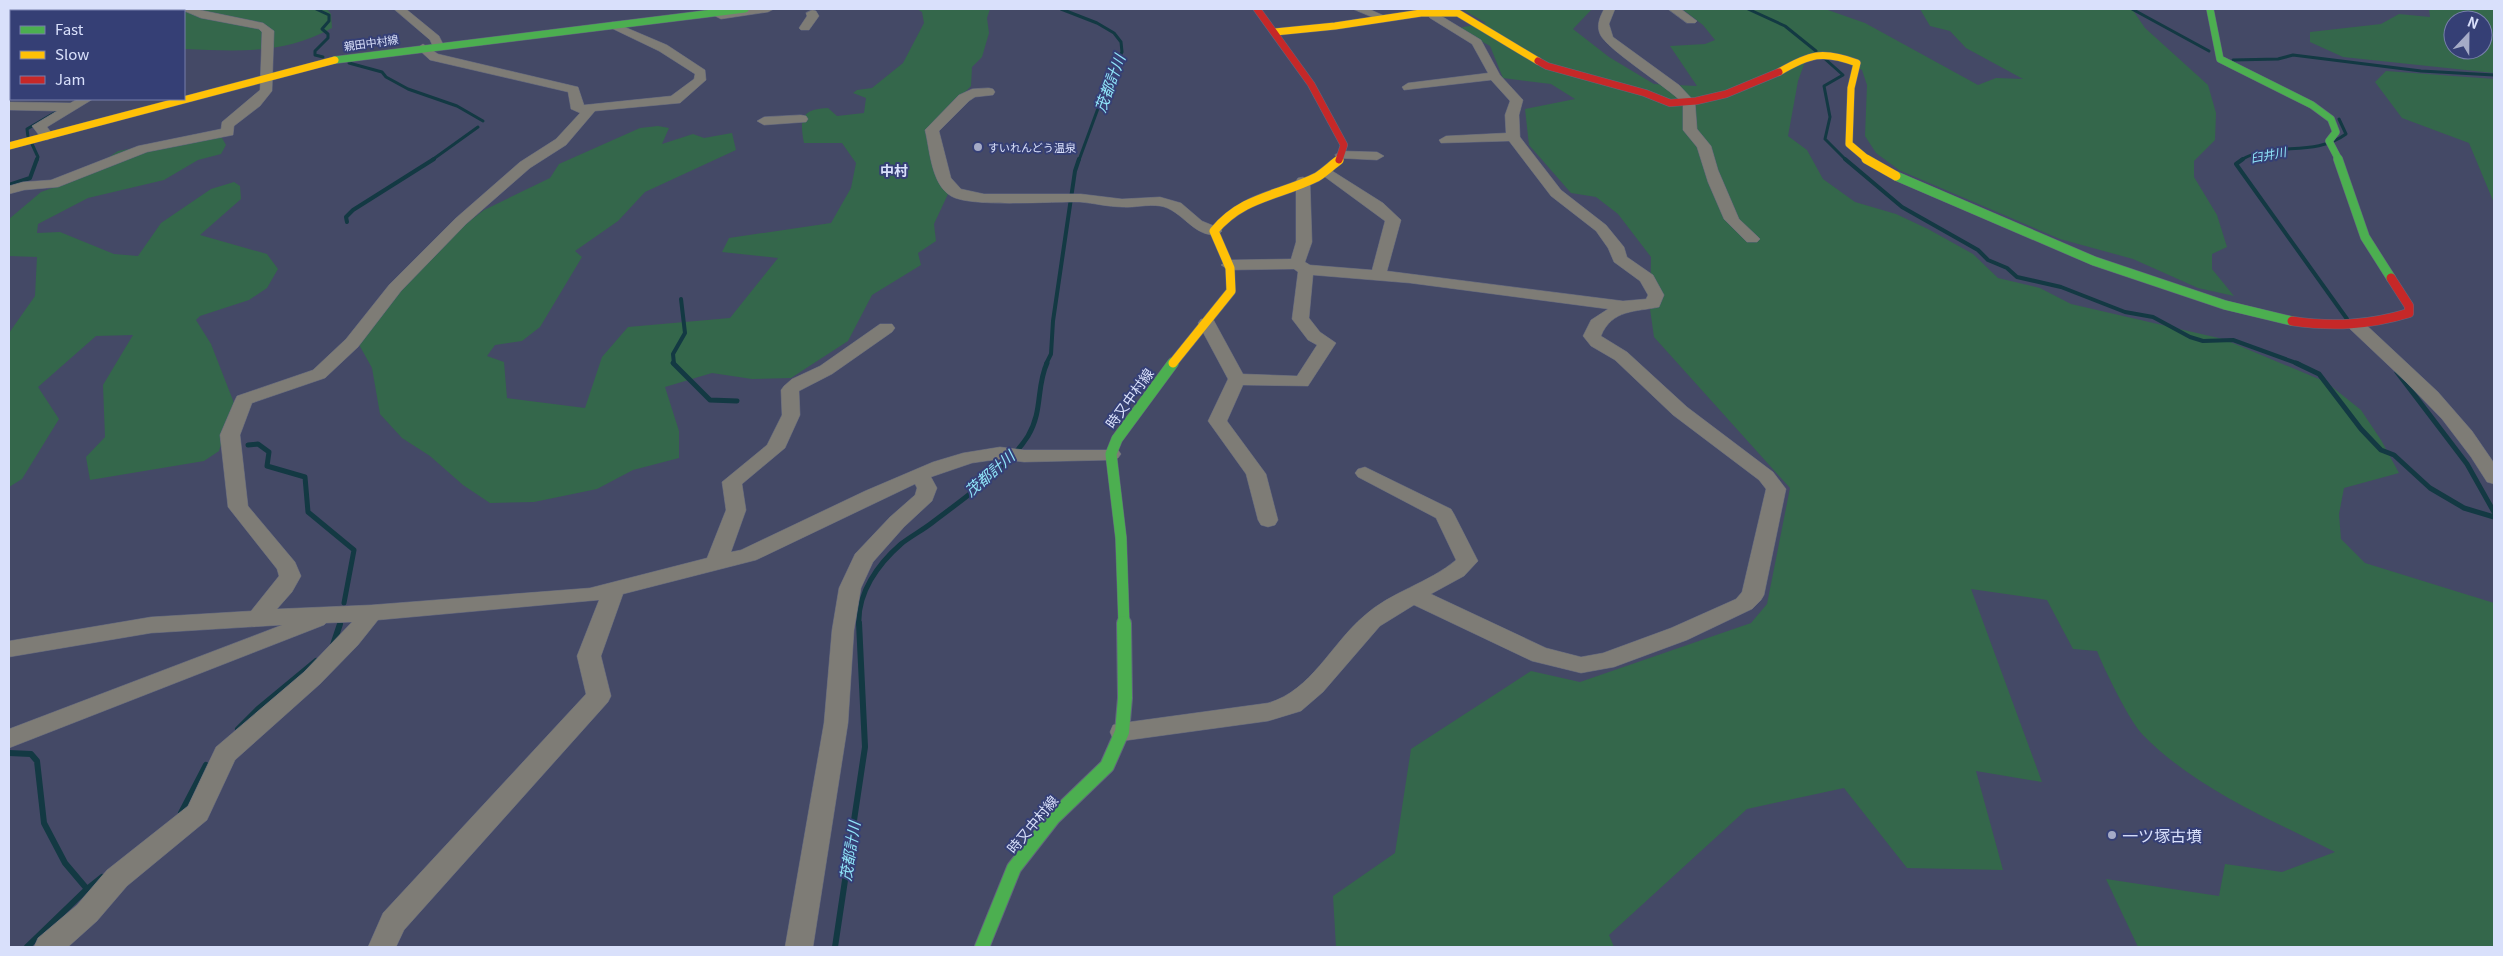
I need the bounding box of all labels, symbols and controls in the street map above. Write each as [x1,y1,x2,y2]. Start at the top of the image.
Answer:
legend [10,10,185,100]
north arrow [2443,10,2493,60]
text: N [2465,11,2482,33]
text: Fast [55,18,84,39]
street label: 親田中村線 [343,30,399,54]
text: Slow [55,43,89,64]
water label: 茂都計川 [1089,49,1130,115]
text: Jam [55,68,85,89]
place label: すいれんどう温泉 [988,139,1077,155]
marker: すいれんどう温泉 [972,141,984,153]
water label: 臼井川 [2249,142,2289,166]
district label: 中村 [880,160,908,180]
street label: 時又中村線 [1100,364,1158,432]
water label: 茂都計川 [959,444,1020,501]
street label: 時又中村線 [1002,791,1062,857]
water label: 茂都計川 [834,818,864,882]
place label: 一ツ塚古墳 [2122,823,2202,847]
marker: 一ツ塚古墳 [2106,829,2118,841]

